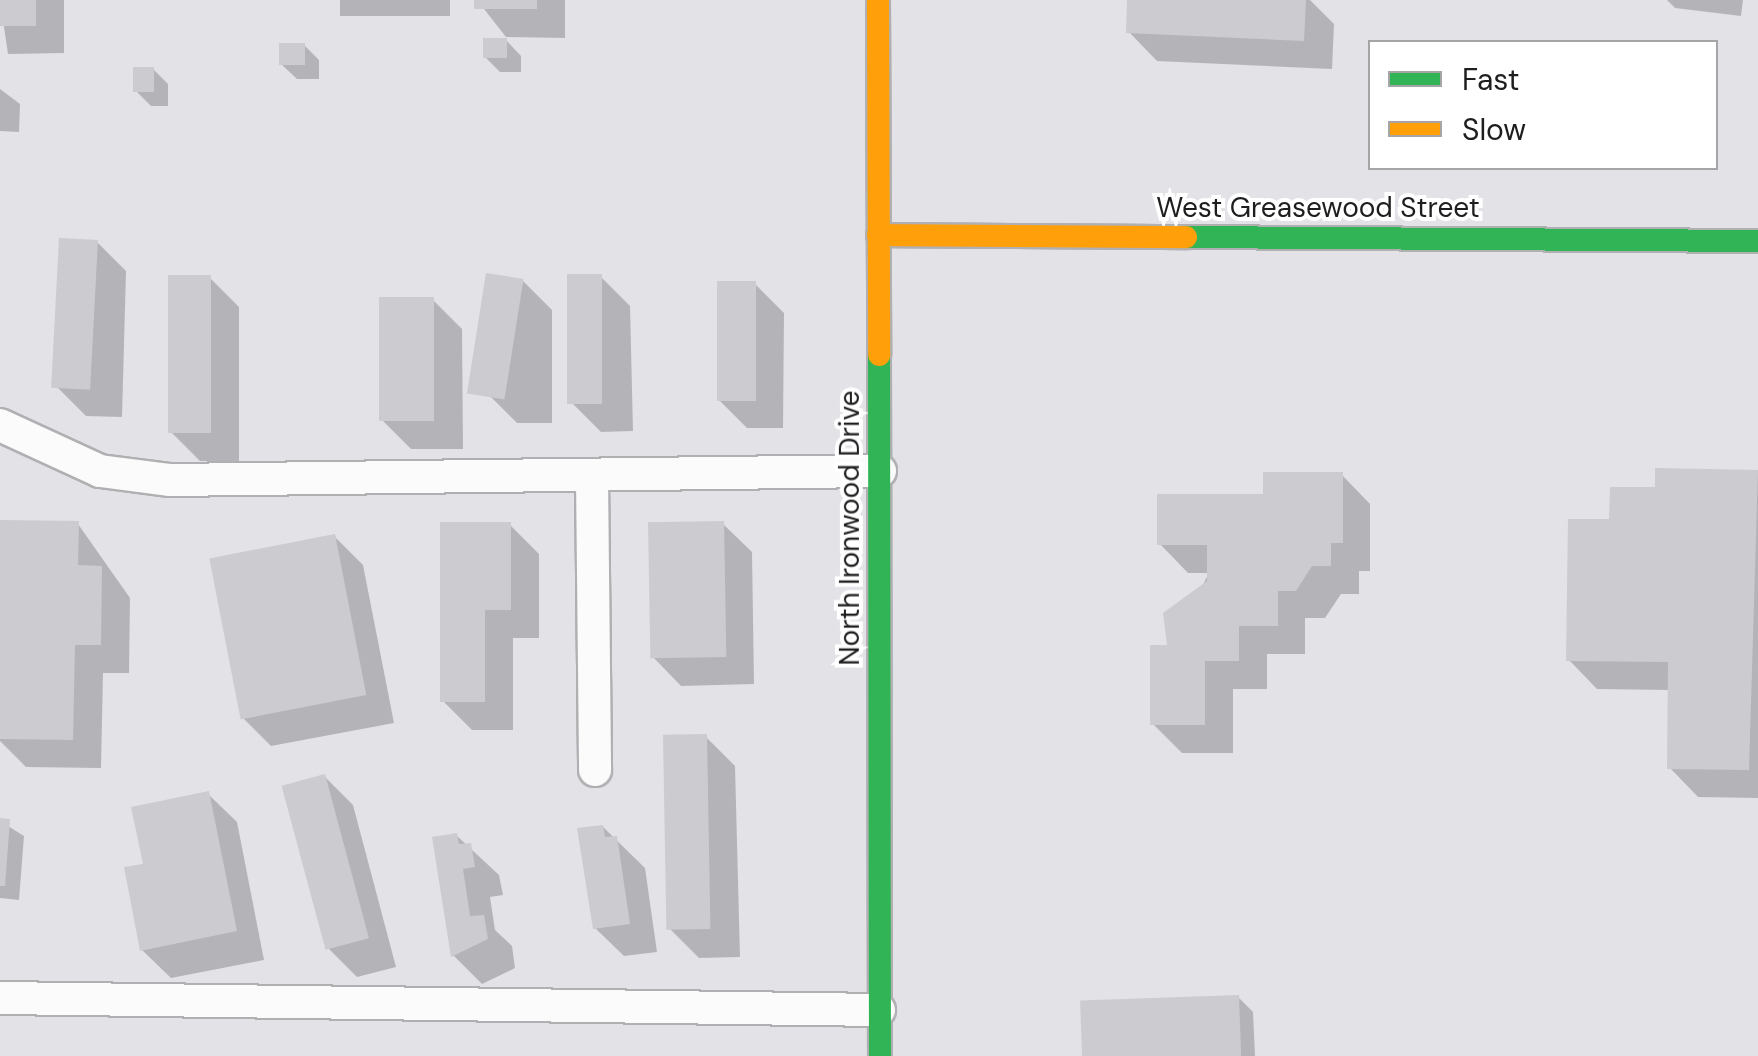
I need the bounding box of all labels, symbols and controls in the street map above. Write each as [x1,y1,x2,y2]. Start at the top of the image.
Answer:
legend [1368,40,1718,170]
text: Fast [1462,60,1520,99]
text: Slow [1462,110,1526,149]
street label: West Greasewood Street [1156,191,1480,225]
street label: North Ironwood Drive [833,390,867,666]

